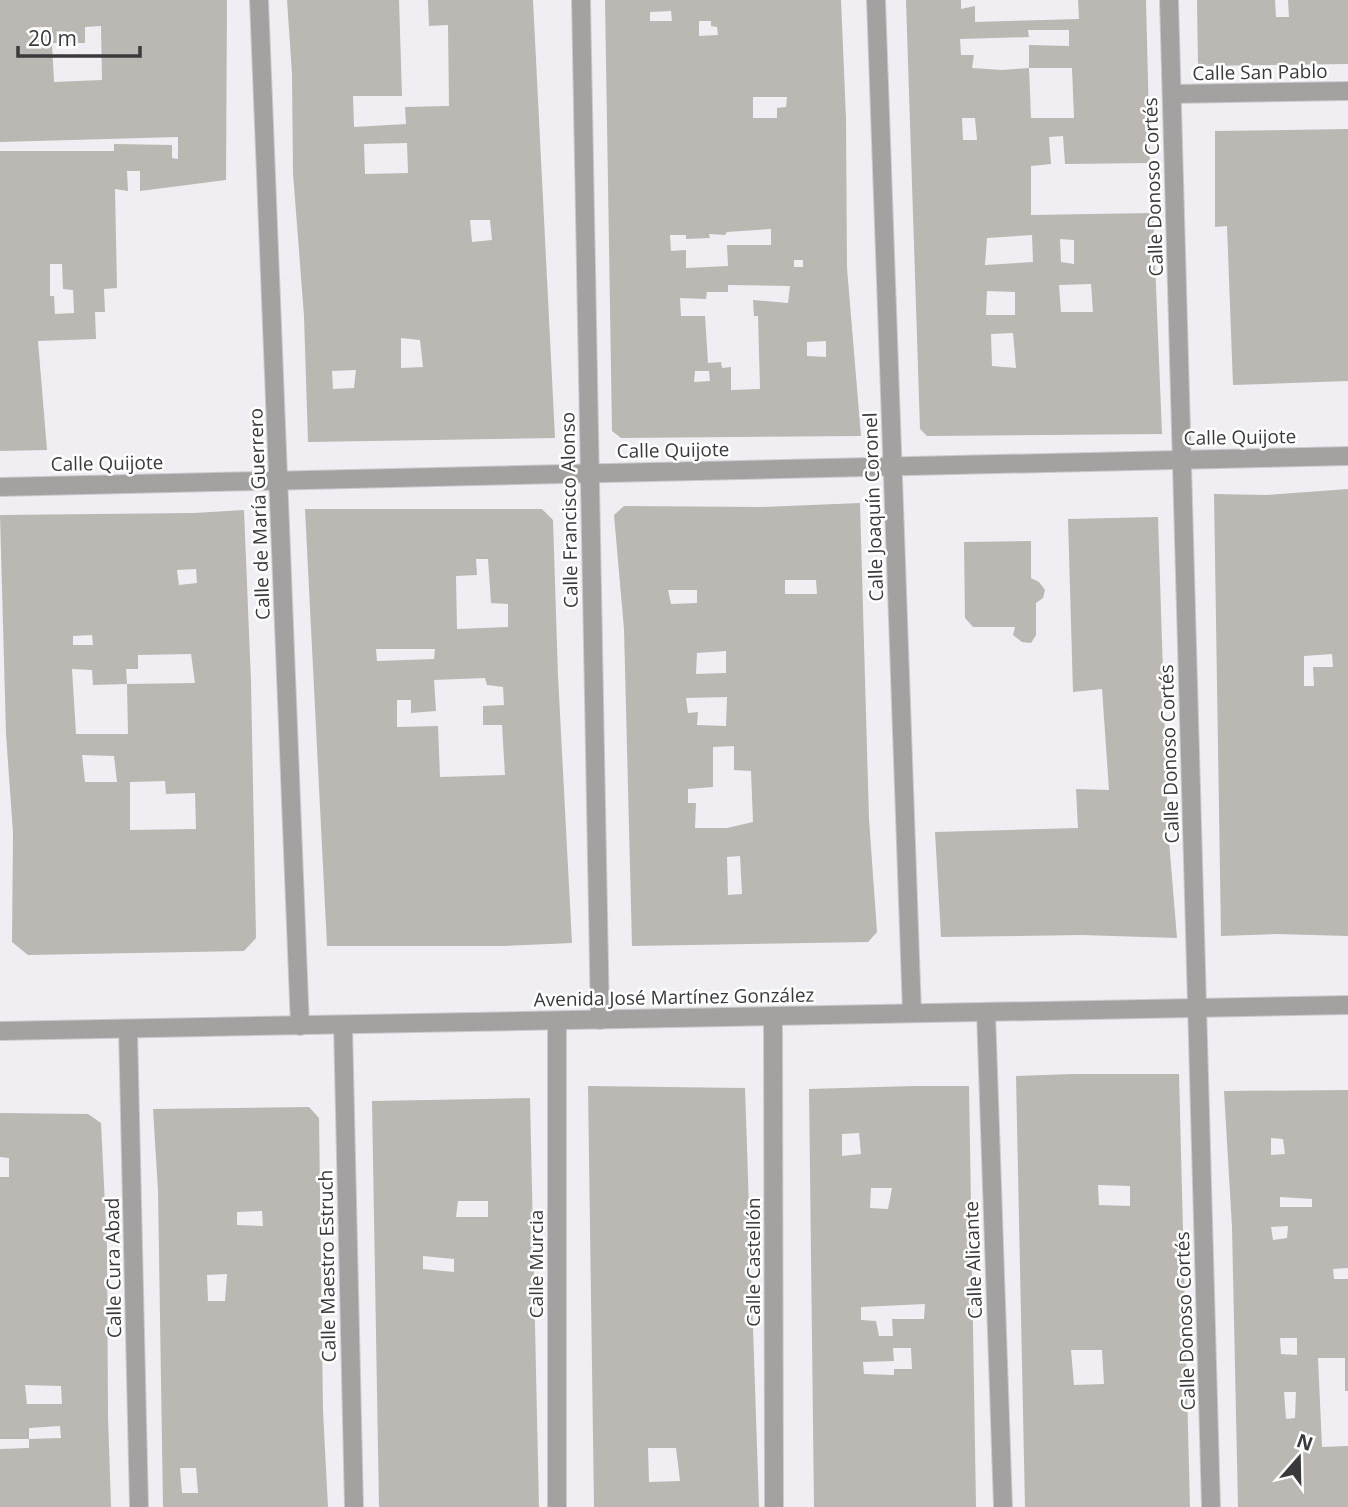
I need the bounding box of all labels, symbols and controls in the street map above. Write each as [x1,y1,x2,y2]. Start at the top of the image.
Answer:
scale bar [18,14,140,58]
text: 20 m [28,24,77,52]
street label: Calle San Pablo [1192,58,1328,86]
street label: Calle Donoso Cortés [1137,97,1169,277]
street label: Calle de María Guerrero [242,408,276,620]
street label: Calle Francisco Alonso [554,412,584,608]
street label: Calle Joaquín Coronel [857,412,889,602]
street label: Calle Quijote [1183,423,1297,451]
street label: Calle Quijote [616,436,730,464]
street label: Calle Quijote [50,449,164,477]
street label: Calle Donoso Cortés [1153,664,1185,844]
street label: Avenida José Martínez González [533,982,815,1012]
street label: Calle Maestro Estruch [312,1170,342,1362]
street label: Calle Castellón [740,1197,766,1327]
street label: Calle Cura Abad [99,1198,127,1338]
street label: Calle Alicante [958,1201,988,1319]
street label: Calle Murcia [523,1210,549,1318]
street label: Calle Donoso Cortés [1169,1231,1201,1411]
north arrow [1264,1423,1334,1493]
text: N [1293,1427,1317,1457]

